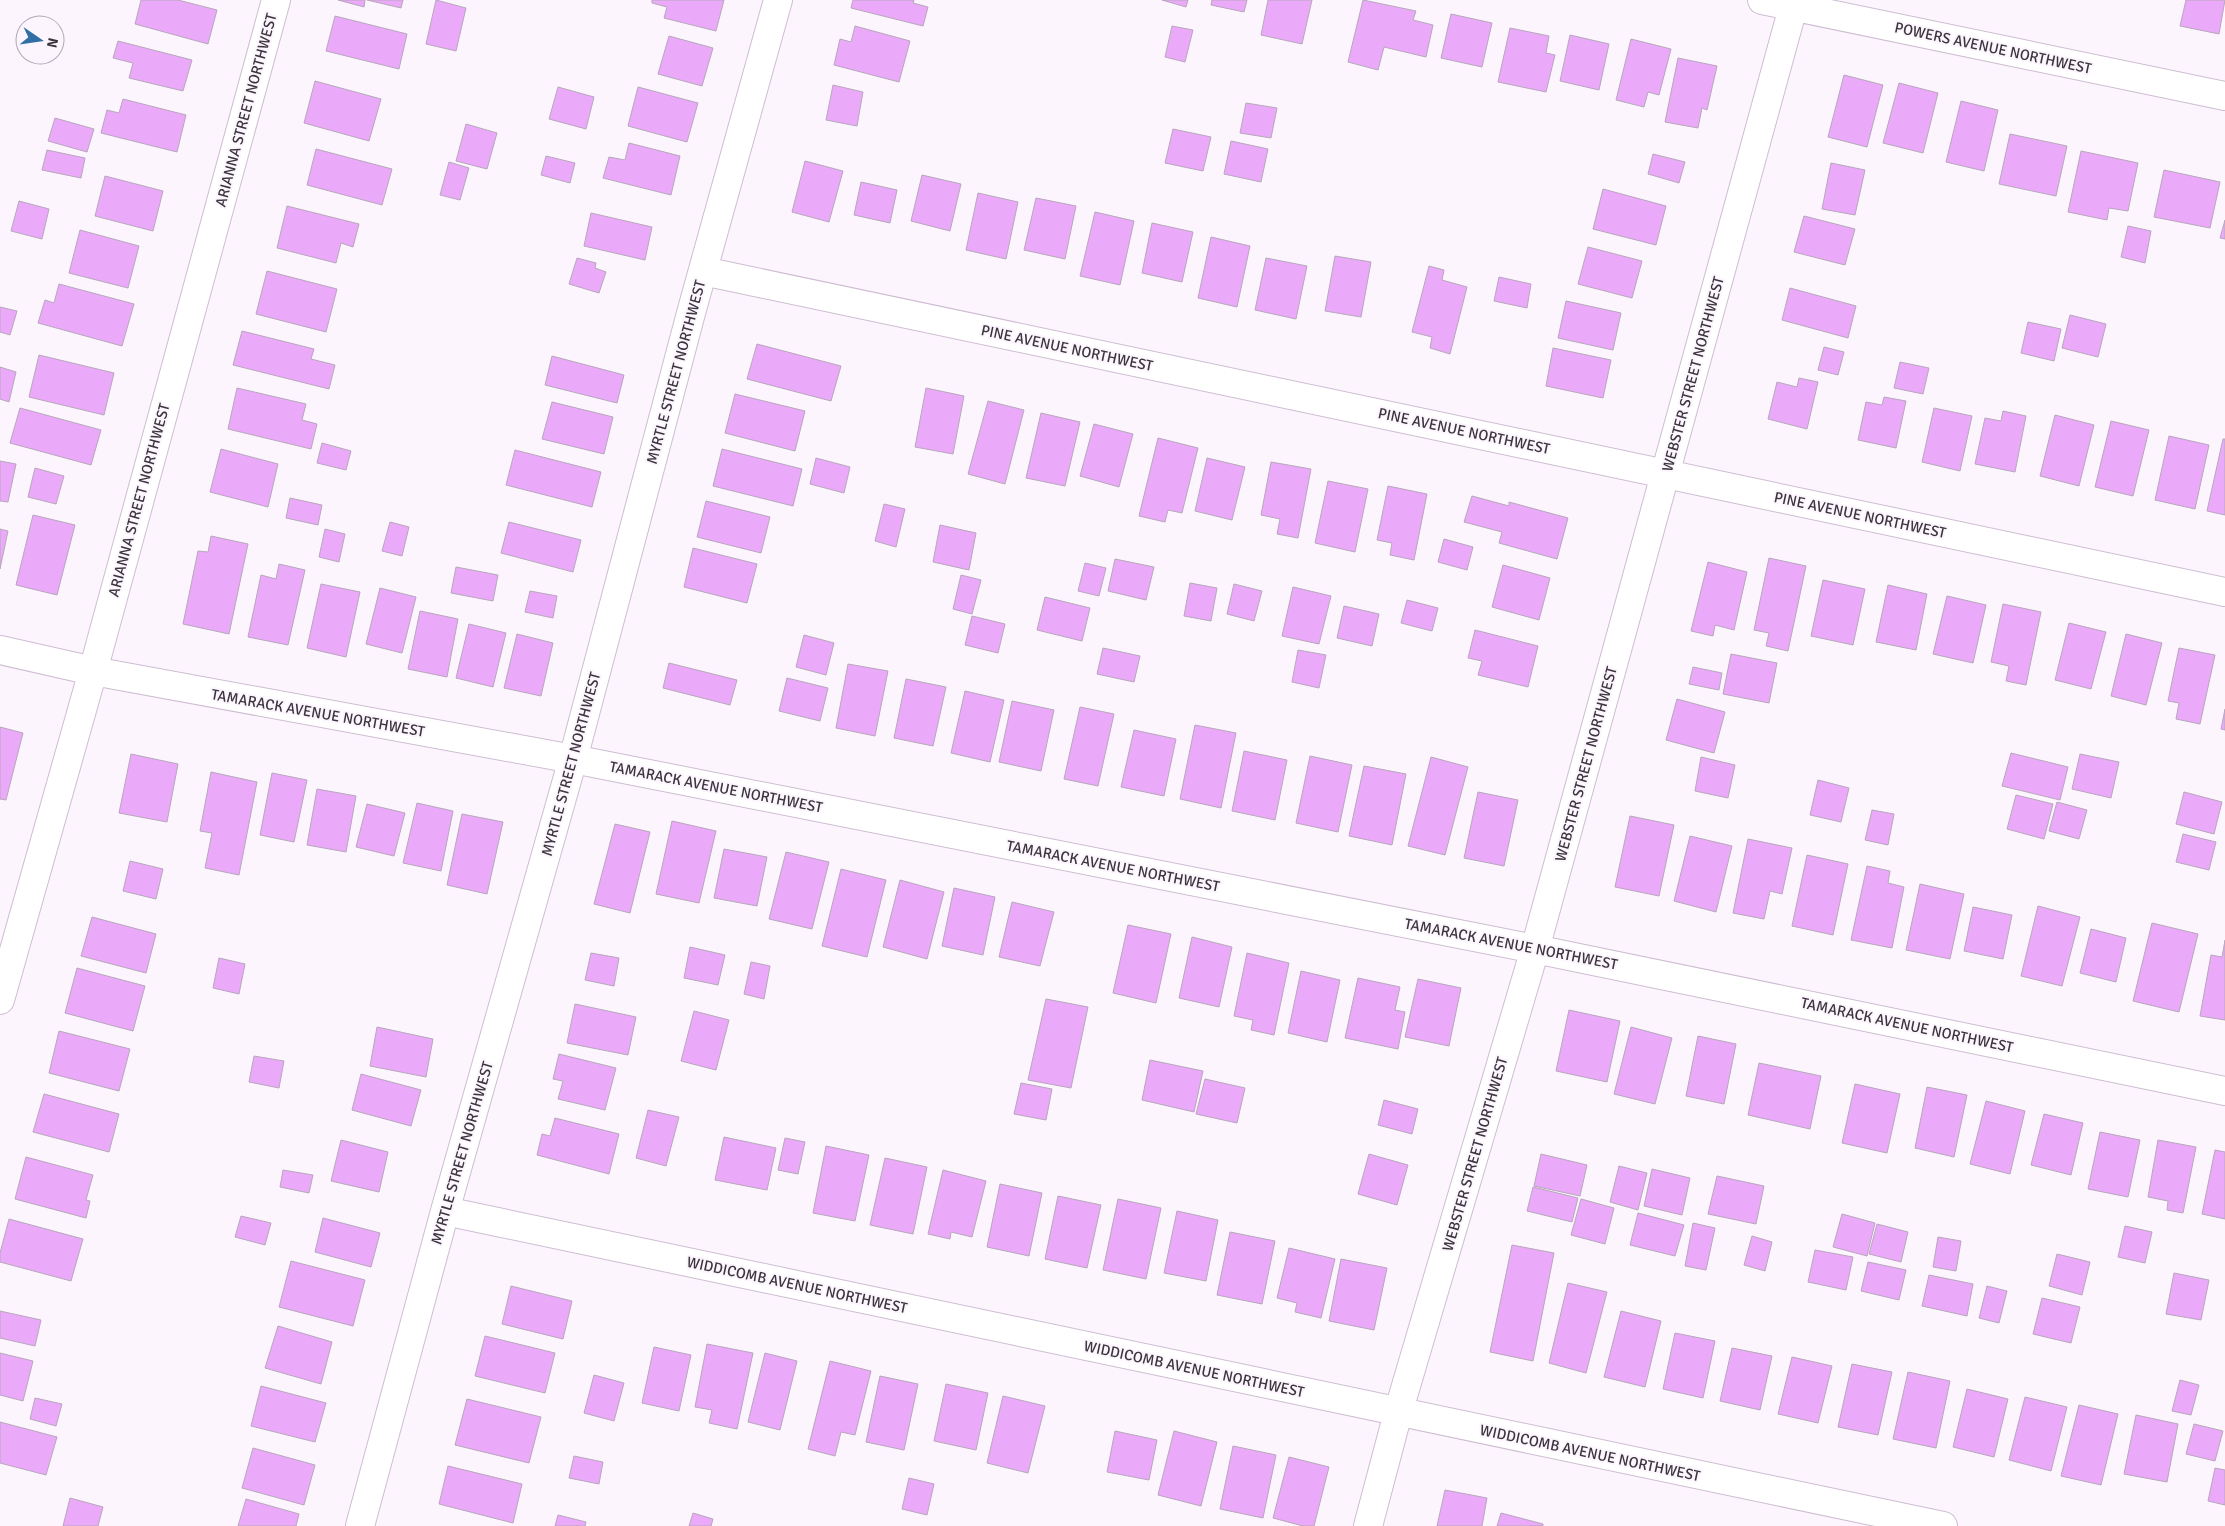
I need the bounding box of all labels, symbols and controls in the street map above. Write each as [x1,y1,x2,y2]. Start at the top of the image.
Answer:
street label: ARIANNA STREET NORTHWEST [211,11,281,209]
north arrow [15,15,65,65]
street label: POWERS AVENUE NORTHWEST [1893,18,2094,78]
text: N [43,36,62,49]
street label: WEBSTER STREET NORTHWEST [1658,274,1728,474]
street label: MYRTLE STREET NORTHWEST [643,277,709,466]
street label: PINE AVENUE NORTHWEST [979,321,1155,375]
street label: ARIANNA STREET NORTHWEST [104,401,174,599]
street label: PINE AVENUE NORTHWEST [1376,404,1552,458]
street label: PINE AVENUE NORTHWEST [1772,488,1948,542]
street label: WEBSTER STREET NORTHWEST [1551,664,1621,864]
street label: MYRTLE STREET NORTHWEST [538,669,604,858]
street label: TAMARACK AVENUE NORTHWEST [210,685,427,741]
street label: TAMARACK AVENUE NORTHWEST [608,757,825,817]
street label: TAMARACK AVENUE NORTHWEST [1005,836,1222,896]
street label: TAMARACK AVENUE NORTHWEST [1403,914,1620,974]
street label: TAMARACK AVENUE NORTHWEST [1799,994,2015,1056]
street label: WEBSTER STREET NORTHWEST [1439,1054,1512,1253]
street label: MYRTLE STREET NORTHWEST [427,1059,497,1247]
street label: WIDDICOMB AVENUE NORTHWEST [685,1253,909,1317]
street label: WIDDICOMB AVENUE NORTHWEST [1082,1337,1306,1401]
street label: WIDDICOMB AVENUE NORTHWEST [1478,1421,1702,1485]

